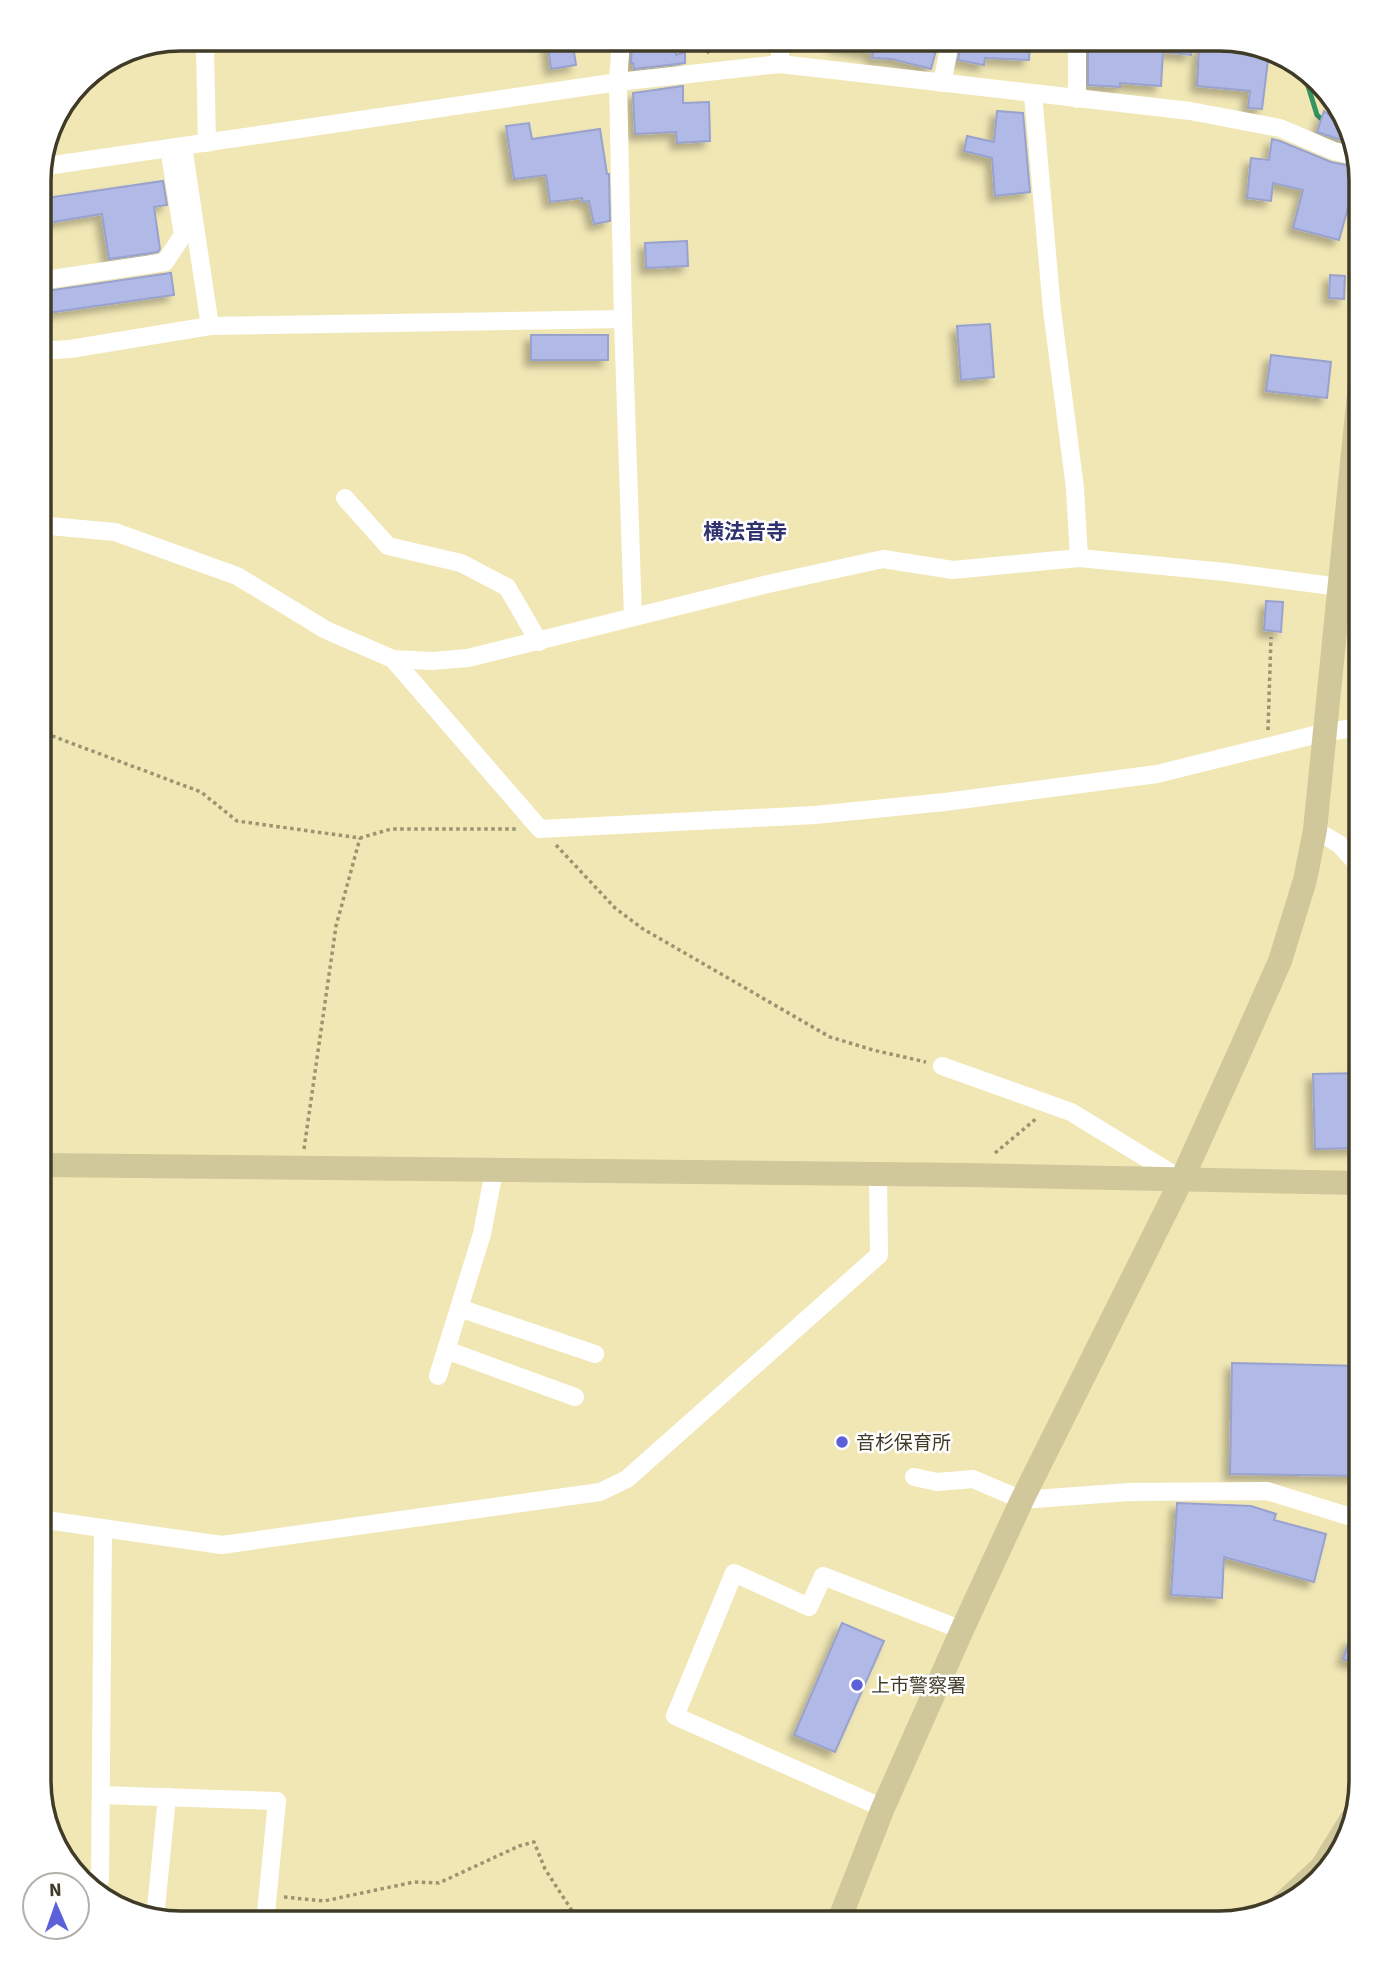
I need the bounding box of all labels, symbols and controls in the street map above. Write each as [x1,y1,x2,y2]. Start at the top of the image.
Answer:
district label: 横法音寺 [703,517,787,547]
place label: 音杉保育所 [856,1430,951,1457]
marker: 音杉保育所 [834,1434,850,1450]
place label: 上市警察署 [871,1673,966,1700]
marker: 上市警察署 [849,1677,865,1693]
north arrow [21,1871,91,1941]
text: N [49,1877,62,1904]

